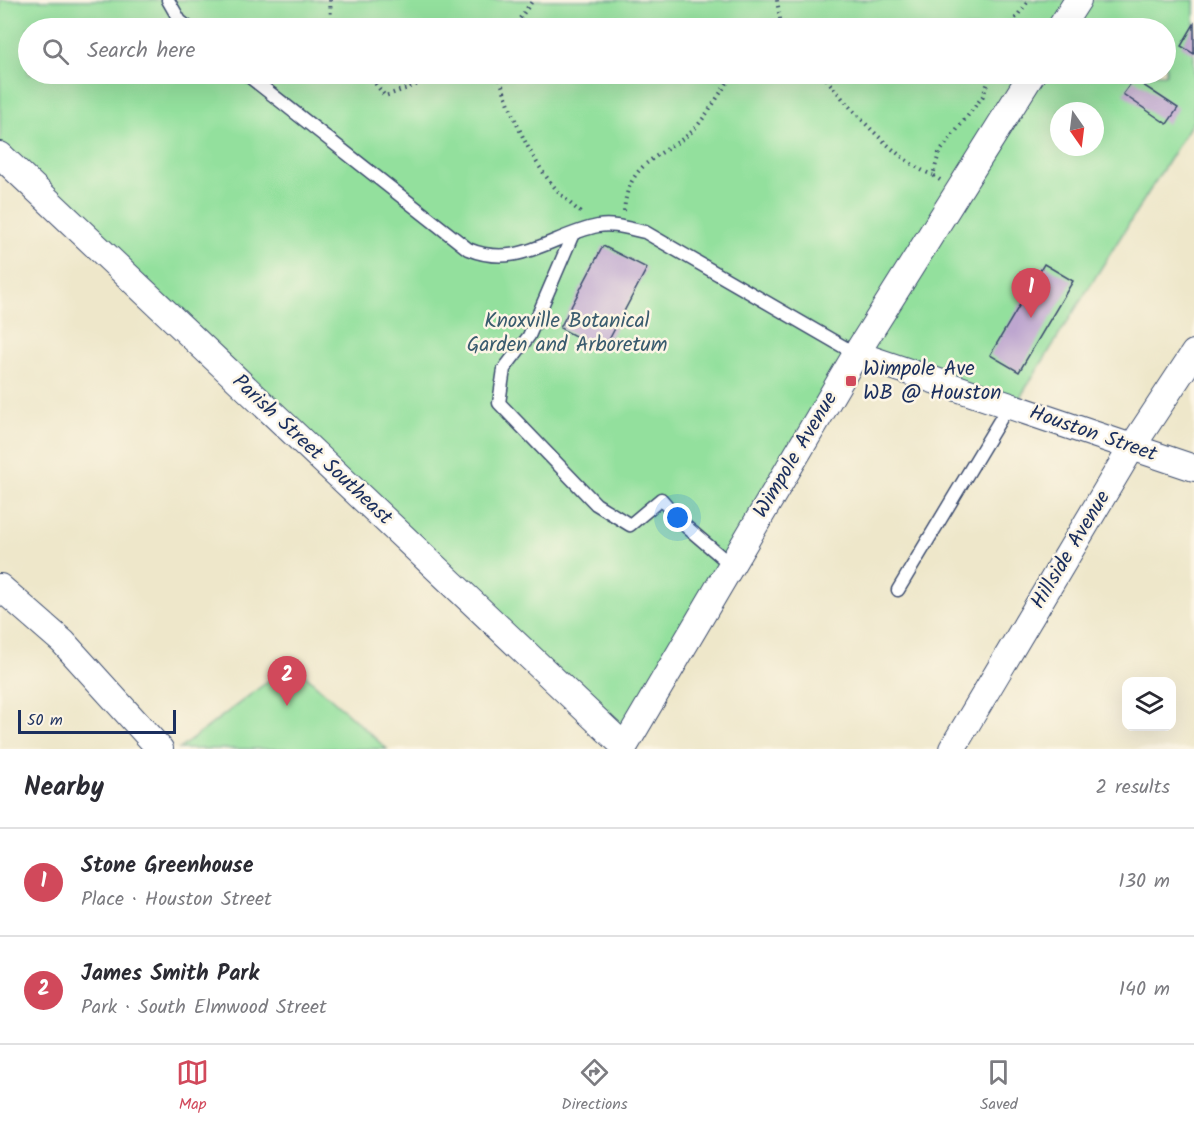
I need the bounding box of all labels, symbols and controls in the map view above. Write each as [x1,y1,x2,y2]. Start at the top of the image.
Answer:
search box [18,18,1176,84]
text: Search here [87,34,195,69]
icon: search [39,35,72,68]
north arrow [1050,102,1104,156]
pin: 1 [1012,268,1050,318]
park label: Knoxville Botanical Garden and Arboretum [467,305,667,362]
place label: Wimpole Ave WB @ Houston [863,353,1001,410]
street label: Parish Street Southeast [224,366,401,534]
marker: Wimpole Ave WB @ Houston [844,374,858,388]
street label: Wimpole Avenue [745,385,847,525]
street label: Houston Street [1025,397,1162,472]
street label: Hillside Avenue [1022,484,1120,616]
your location [663,503,692,532]
pin: 2 [268,656,306,706]
map controls [1122,677,1176,731]
button: layers [1122,677,1176,731]
scale bar [18,707,176,734]
text: 50 m [27,708,63,733]
text: Nearby [24,767,104,809]
text: 2 results [1095,772,1170,804]
text: Stone Greenhouse [81,849,253,884]
text: 1 [40,866,47,898]
text: 130 m [1118,866,1170,898]
text: Place · Houston Street [81,884,272,916]
text: James Smith Park [81,957,259,992]
text: 2 [38,974,49,1006]
text: 140 m [1119,974,1170,1006]
text: Park · South Elmwood Street [81,992,327,1024]
tab: Map [176,1056,209,1117]
tab: Directions [561,1056,628,1117]
tab: Saved [980,1056,1018,1117]

